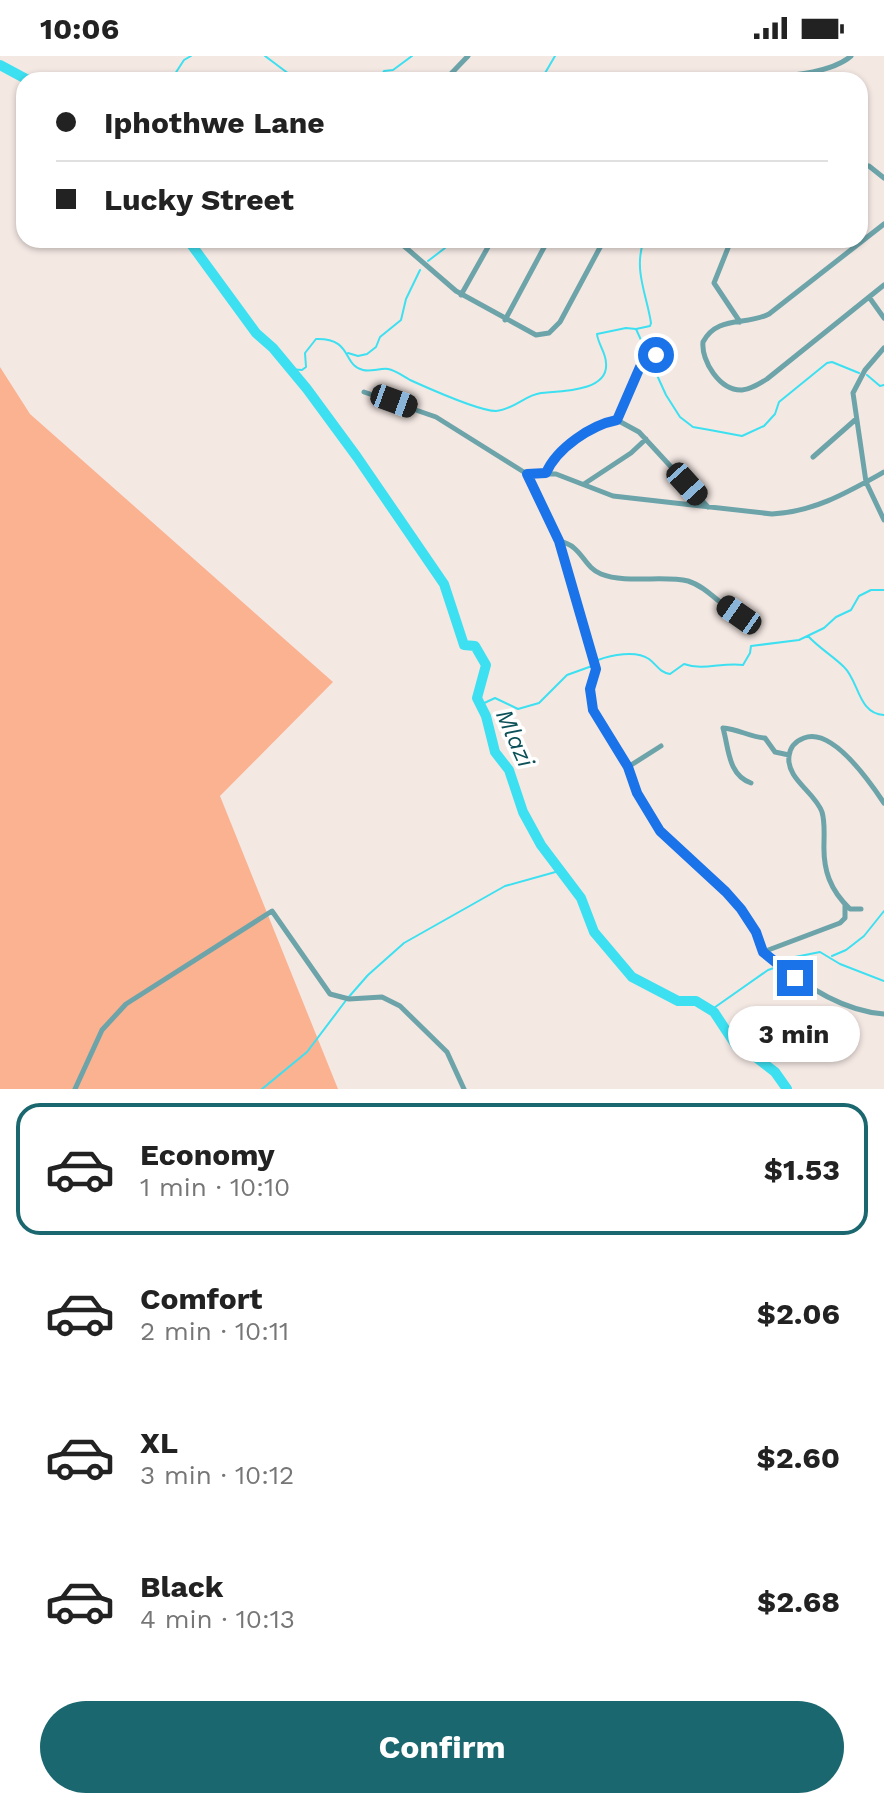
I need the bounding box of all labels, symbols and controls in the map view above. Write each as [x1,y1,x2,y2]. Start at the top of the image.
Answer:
text: 10:06 [40,11,119,46]
text: Iphothwe Lane [104,105,325,140]
text: Lucky Street [104,182,294,217]
route start [638,337,674,373]
car [367,382,421,420]
car [662,458,712,510]
car [712,591,766,639]
water label: Mlazi [490,705,540,772]
route end [777,960,813,996]
callout: 3 min [729,1006,861,1062]
text: 3 min [758,1019,830,1049]
icon: car [44,1133,116,1205]
text: Economy [140,1137,275,1172]
text: $1.53 [764,1152,840,1187]
text: 1 min · 10:10 [140,1172,290,1202]
icon: car [44,1277,116,1349]
text: Comfort [140,1281,262,1316]
text: $2.06 [757,1296,840,1331]
text: 2 min · 10:11 [140,1316,289,1346]
icon: car [44,1421,116,1493]
text: XL [140,1425,178,1460]
text: $2.60 [757,1440,840,1475]
text: 3 min · 10:12 [140,1460,294,1490]
icon: car [44,1565,116,1637]
text: Black [140,1569,224,1604]
text: $2.68 [757,1584,840,1619]
text: 4 min · 10:13 [140,1604,295,1634]
button: Confirm [40,1701,844,1793]

